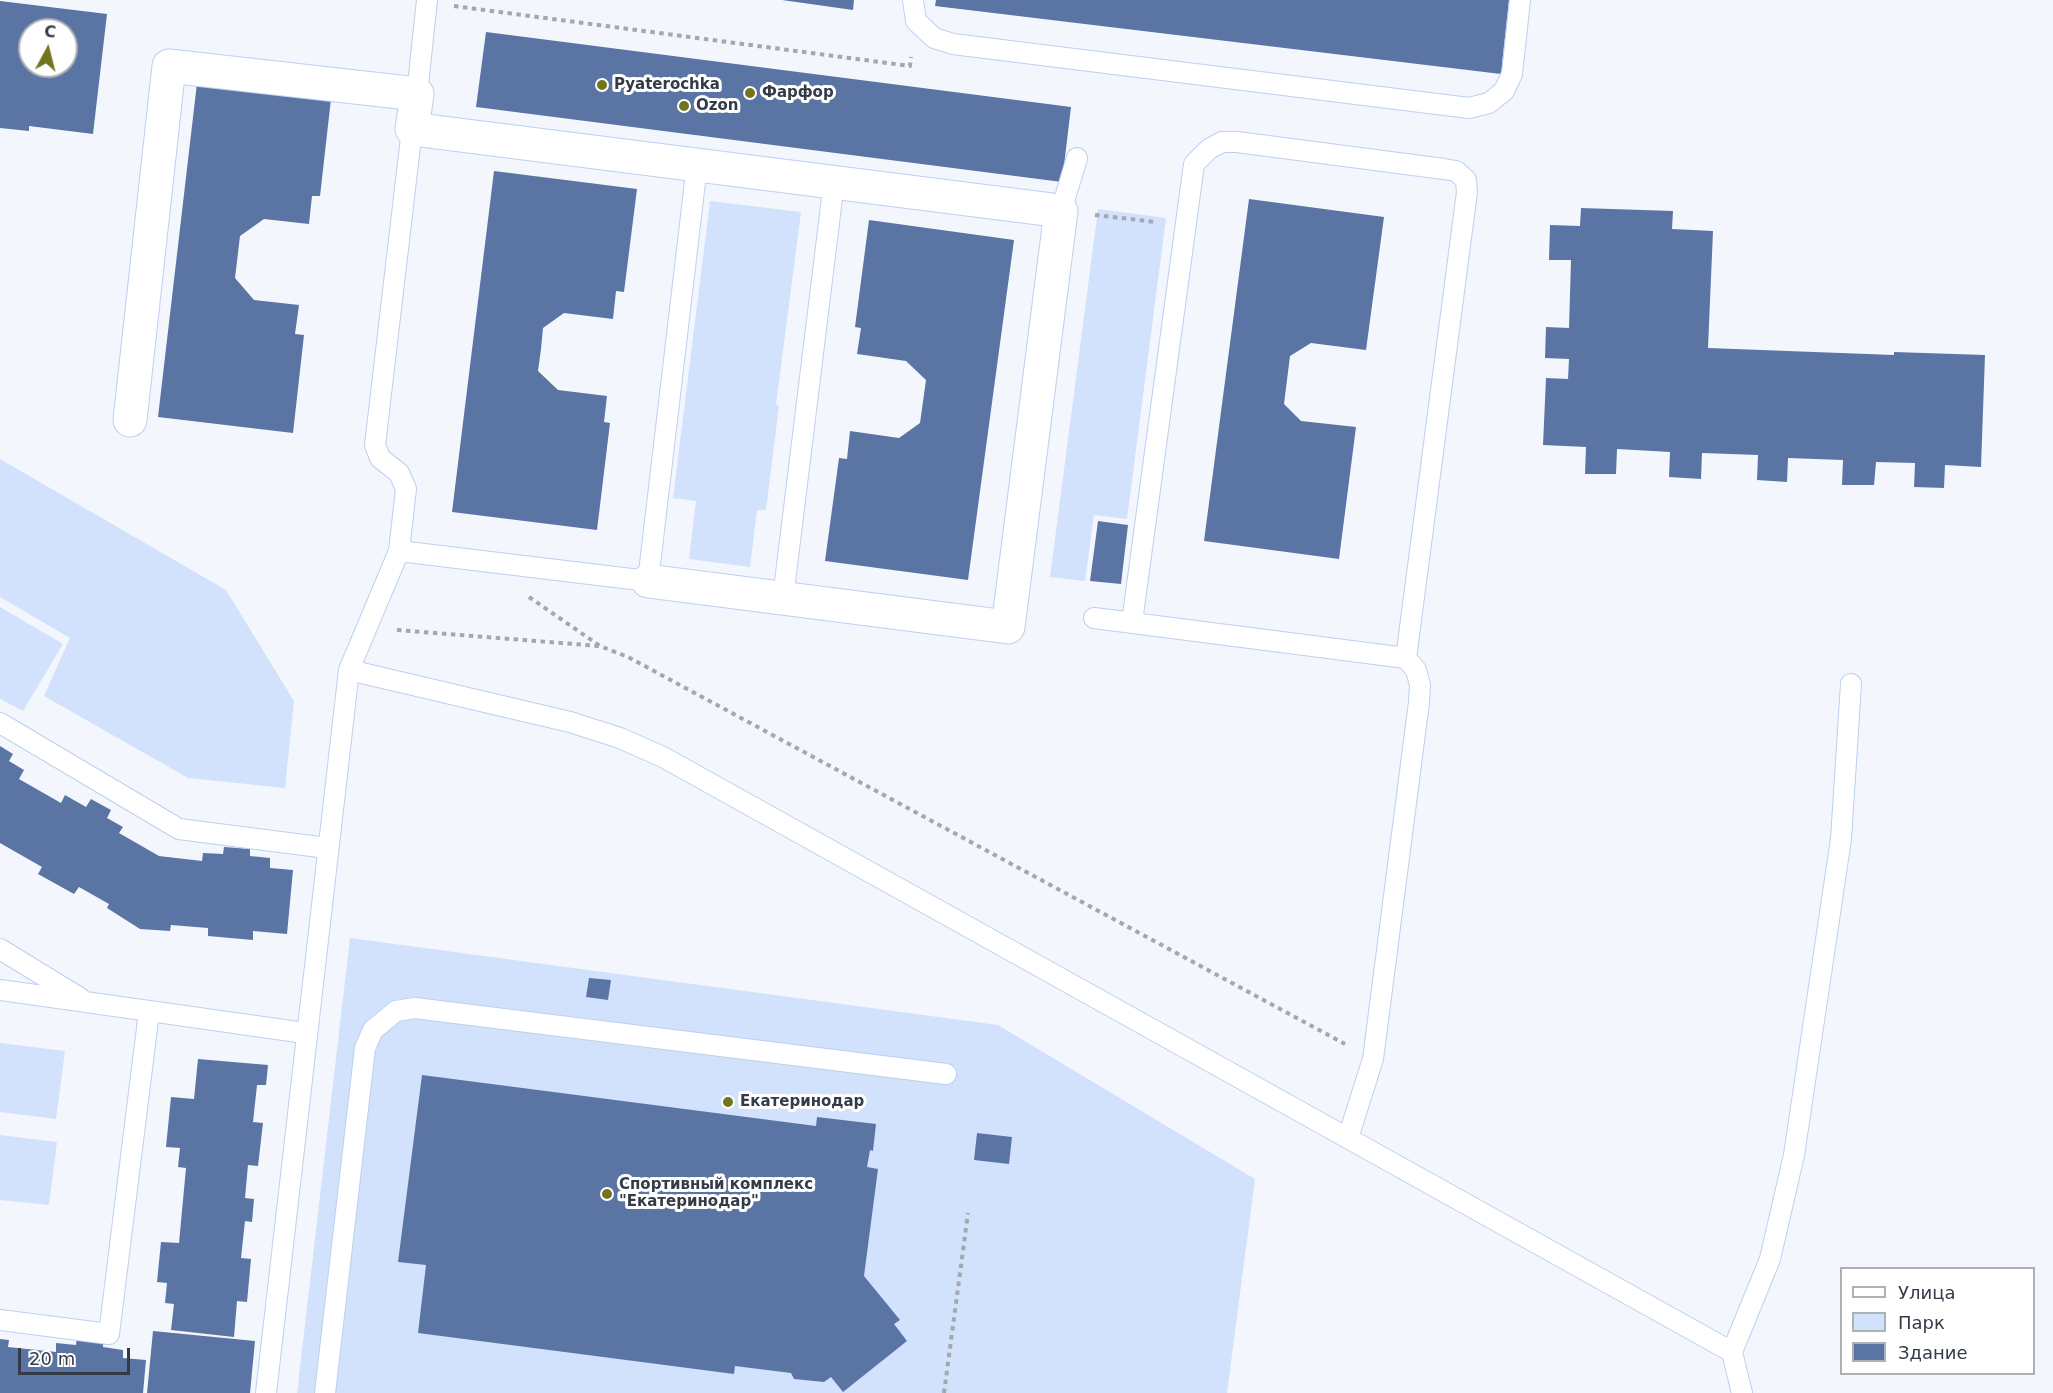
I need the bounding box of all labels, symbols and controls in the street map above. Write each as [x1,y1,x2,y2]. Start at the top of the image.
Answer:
north arrow [18,18,78,78]
text: С [43,21,57,42]
place label: Pyaterochka [614,76,720,94]
marker: Pyaterochka [595,78,609,92]
place label: Фарфор [762,84,834,102]
marker: Фарфор [743,86,757,100]
place label: Ozon [696,97,738,115]
marker: Ozon [677,99,691,113]
place label: Екатеринодар [740,1093,864,1111]
marker: Екатеринодар [721,1095,735,1109]
place label: Спортивный комплекс "Екатеринодар" [619,1176,813,1211]
marker: Спортивный комплекс "Екатеринодар" [600,1187,614,1201]
legend [1840,1267,2035,1375]
text: Улица [1898,1282,1955,1303]
text: Парк [1898,1312,1945,1333]
scale bar [21,1336,134,1374]
text: Здание [1898,1342,1968,1363]
text: 20 m [29,1348,75,1369]

